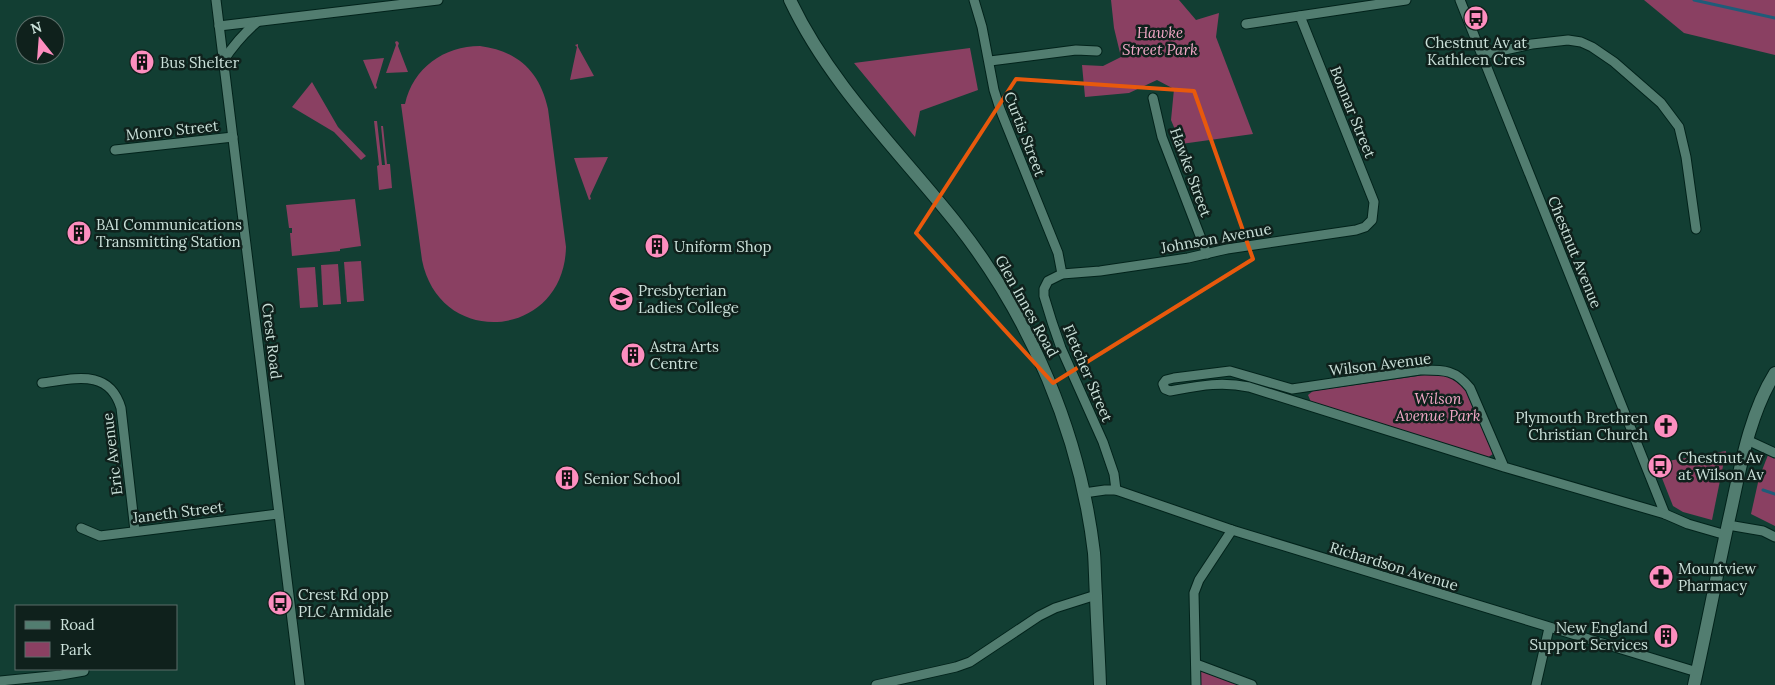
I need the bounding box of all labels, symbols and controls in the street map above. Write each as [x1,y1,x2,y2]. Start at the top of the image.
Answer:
bus stop icon: Chestnut Av at Kathleen Cres [1463,5,1489,31]
north arrow [15,15,65,65]
text: N [28,17,44,38]
park label: Hawke Street Park [1122,23,1198,59]
place label: Chestnut Av at Kathleen Cres [1425,33,1527,69]
building icon: Bus Shelter [129,49,155,75]
place label: Bus Shelter [160,53,240,72]
street label: Bonnar Street [1326,63,1380,161]
street label: Curtis Street [1000,89,1050,179]
street label: Monro Street [125,116,220,144]
street label: Hawke Street [1166,125,1216,219]
street label: Chestnut Avenue [1544,193,1606,311]
place label: BAI Communications Transmitting Station [96,215,242,251]
street label: Johnson Avenue [1158,219,1273,257]
building icon: BAI Communications Transmitting Station [66,220,92,246]
building icon: Uniform Shop [644,233,670,259]
place label: Uniform Shop [674,237,771,256]
street label: Glen Innes Road [991,252,1063,360]
place label: Presbyterian Ladies College [638,281,739,317]
school or university icon: Presbyterian Ladies College [608,286,634,312]
street label: Crest Road [258,302,286,380]
street label: Fletcher Street [1059,321,1117,425]
place label: Astra Arts Centre [649,337,719,373]
building icon: Astra Arts Centre [620,342,646,368]
street label: Wilson Avenue [1328,348,1432,380]
park label: Wilson Avenue Park [1395,389,1481,425]
place label: Plymouth Brethren Christian Church [1515,408,1648,444]
street label: Eric Avenue [98,412,126,496]
church icon: Plymouth Brethren Christian Church [1653,413,1679,439]
place label: Chestnut Av at Wilson Av [1678,448,1764,484]
bus stop icon: Chestnut Av at Wilson Av [1647,453,1673,479]
building icon: Senior School [554,465,580,491]
place label: Senior School [584,469,680,488]
street label: Janeth Street [130,497,225,527]
street label: Richardson Avenue [1327,537,1461,595]
place label: Mountview Pharmacy [1678,559,1756,595]
pharmacy icon: Mountview Pharmacy [1648,564,1674,590]
place label: Crest Rd opp PLC Armidale [298,585,392,621]
bus stop icon: Crest Rd opp PLC Armidale [267,590,293,616]
legend [15,605,178,670]
text: Road [60,615,95,634]
place label: New England Support Services [1530,618,1648,654]
building icon: New England Support Services [1653,623,1679,649]
text: Park [60,640,91,659]

